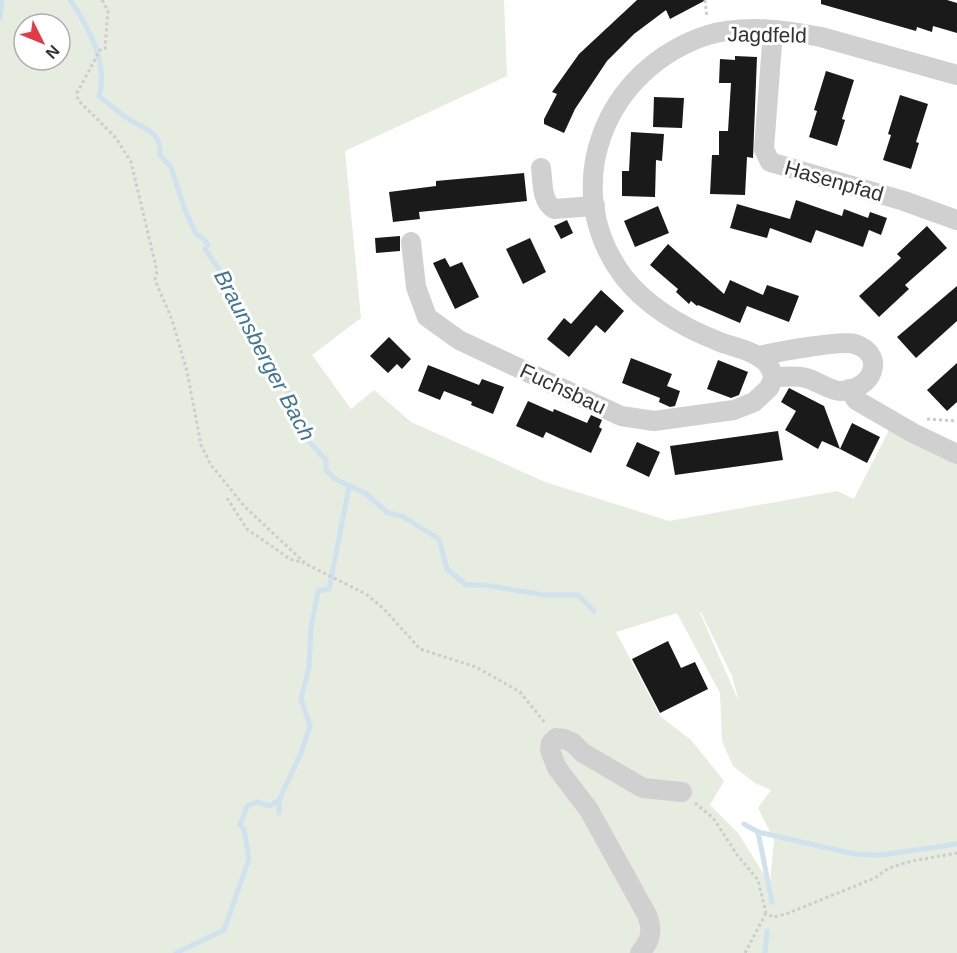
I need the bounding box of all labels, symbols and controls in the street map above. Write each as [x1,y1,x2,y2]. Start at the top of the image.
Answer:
north arrow [12,12,72,72]
street label: Jagdfeld [727,22,807,47]
text: N [42,42,63,62]
street label: Hasenpfad [782,155,886,206]
water label: Braunsberger Bach [209,266,320,445]
street label: Fuchsbau [517,359,610,418]

